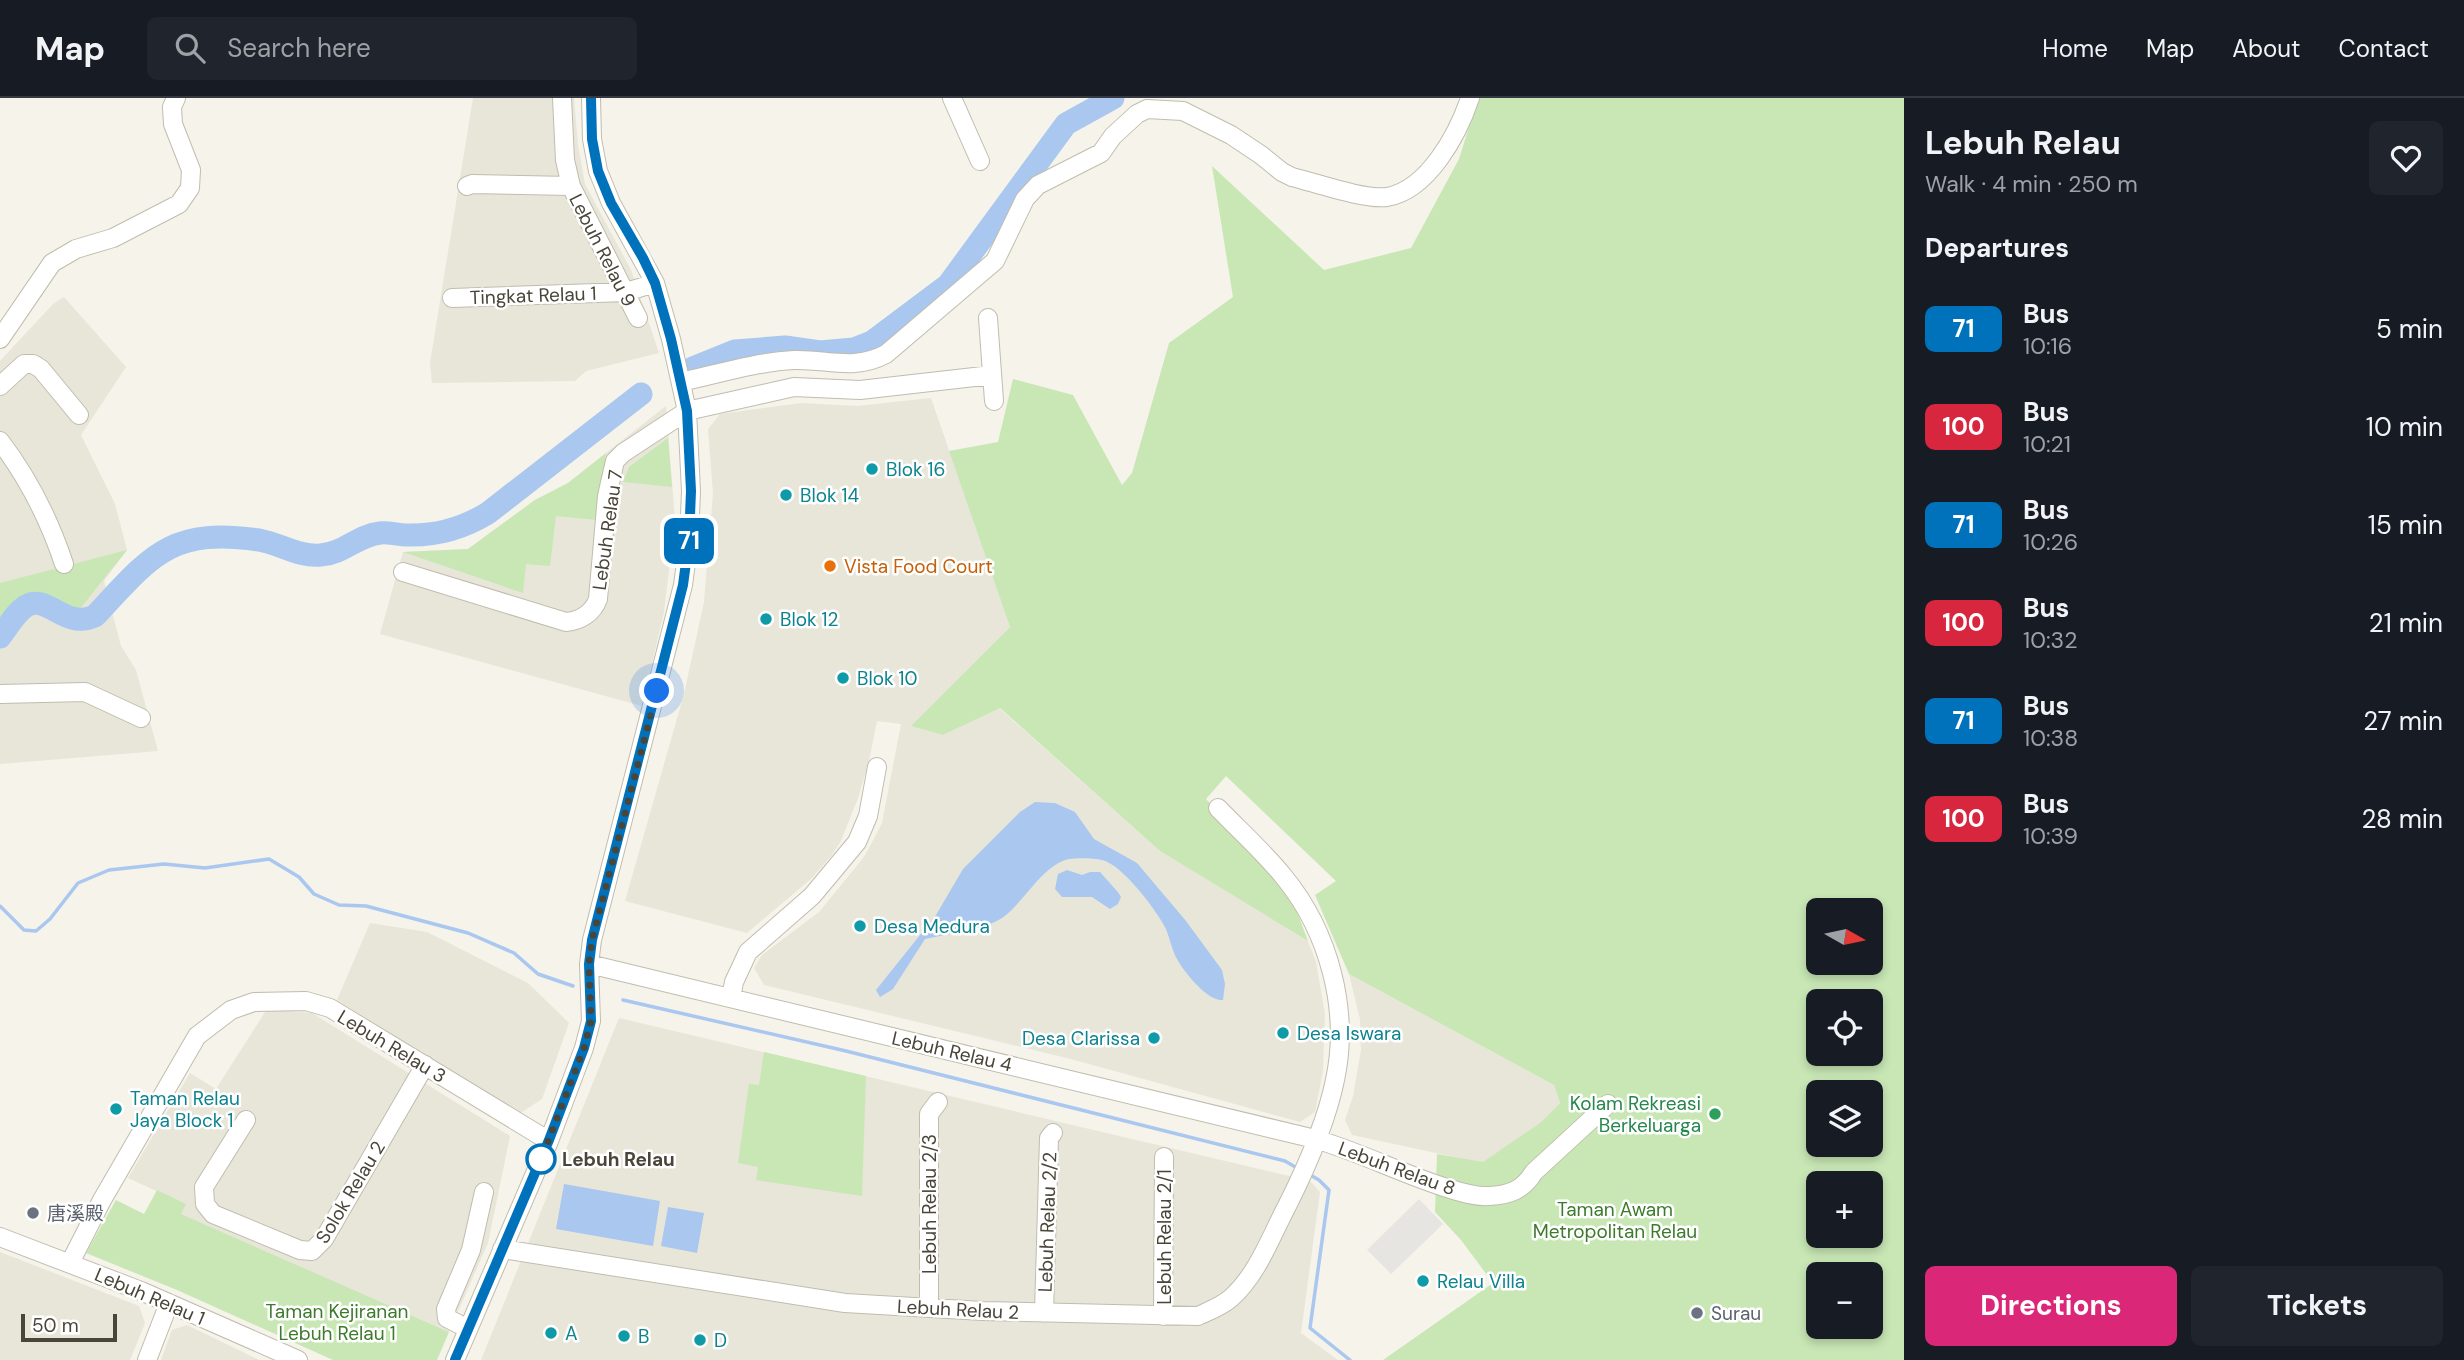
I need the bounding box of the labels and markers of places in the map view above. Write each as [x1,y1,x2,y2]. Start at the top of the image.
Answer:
place label: Blok 16 [886,457,945,482]
marker: Blok 16 [864,461,880,477]
place label: Blok 14 [800,483,859,508]
marker: Blok 14 [778,487,794,503]
place label: Vista Food Court [844,554,993,579]
marker: Vista Food Court [822,558,838,574]
place label: Blok 12 [780,607,839,632]
marker: Blok 12 [758,611,774,627]
place label: Blok 10 [857,666,918,691]
marker: Blok 10 [835,670,851,686]
place label: Desa Medura [874,914,990,939]
marker: Desa Medura [852,918,868,934]
place label: Desa Iswara [1297,1021,1401,1046]
marker: Desa Iswara [1275,1025,1291,1041]
place label: Desa Clarissa [1022,1026,1140,1051]
marker: Desa Clarissa [1146,1030,1162,1046]
place label: Taman Relau Jaya Block 1 [130,1086,240,1133]
place label: Kolam Rekreasi Berkeluarga [1570,1091,1701,1138]
marker: Taman Relau Jaya Block 1 [108,1101,124,1117]
marker: Kolam Rekreasi Berkeluarga [1707,1106,1723,1122]
marker: Lebuh Relau [526,1144,556,1174]
place label: Lebuh Relau [562,1147,675,1172]
place label: 唐溪殿 [47,1201,104,1226]
marker: 唐溪殿 [25,1205,41,1221]
place label: Relau Villa [1437,1269,1525,1294]
marker: Relau Villa [1415,1273,1431,1289]
place label: Surau [1711,1301,1761,1326]
marker: Surau [1689,1305,1705,1321]
place label: A [565,1321,578,1346]
place label: B [638,1324,649,1349]
marker: A [543,1325,559,1341]
marker: B [616,1328,632,1344]
place label: D [714,1328,727,1353]
marker: D [692,1332,708,1348]

